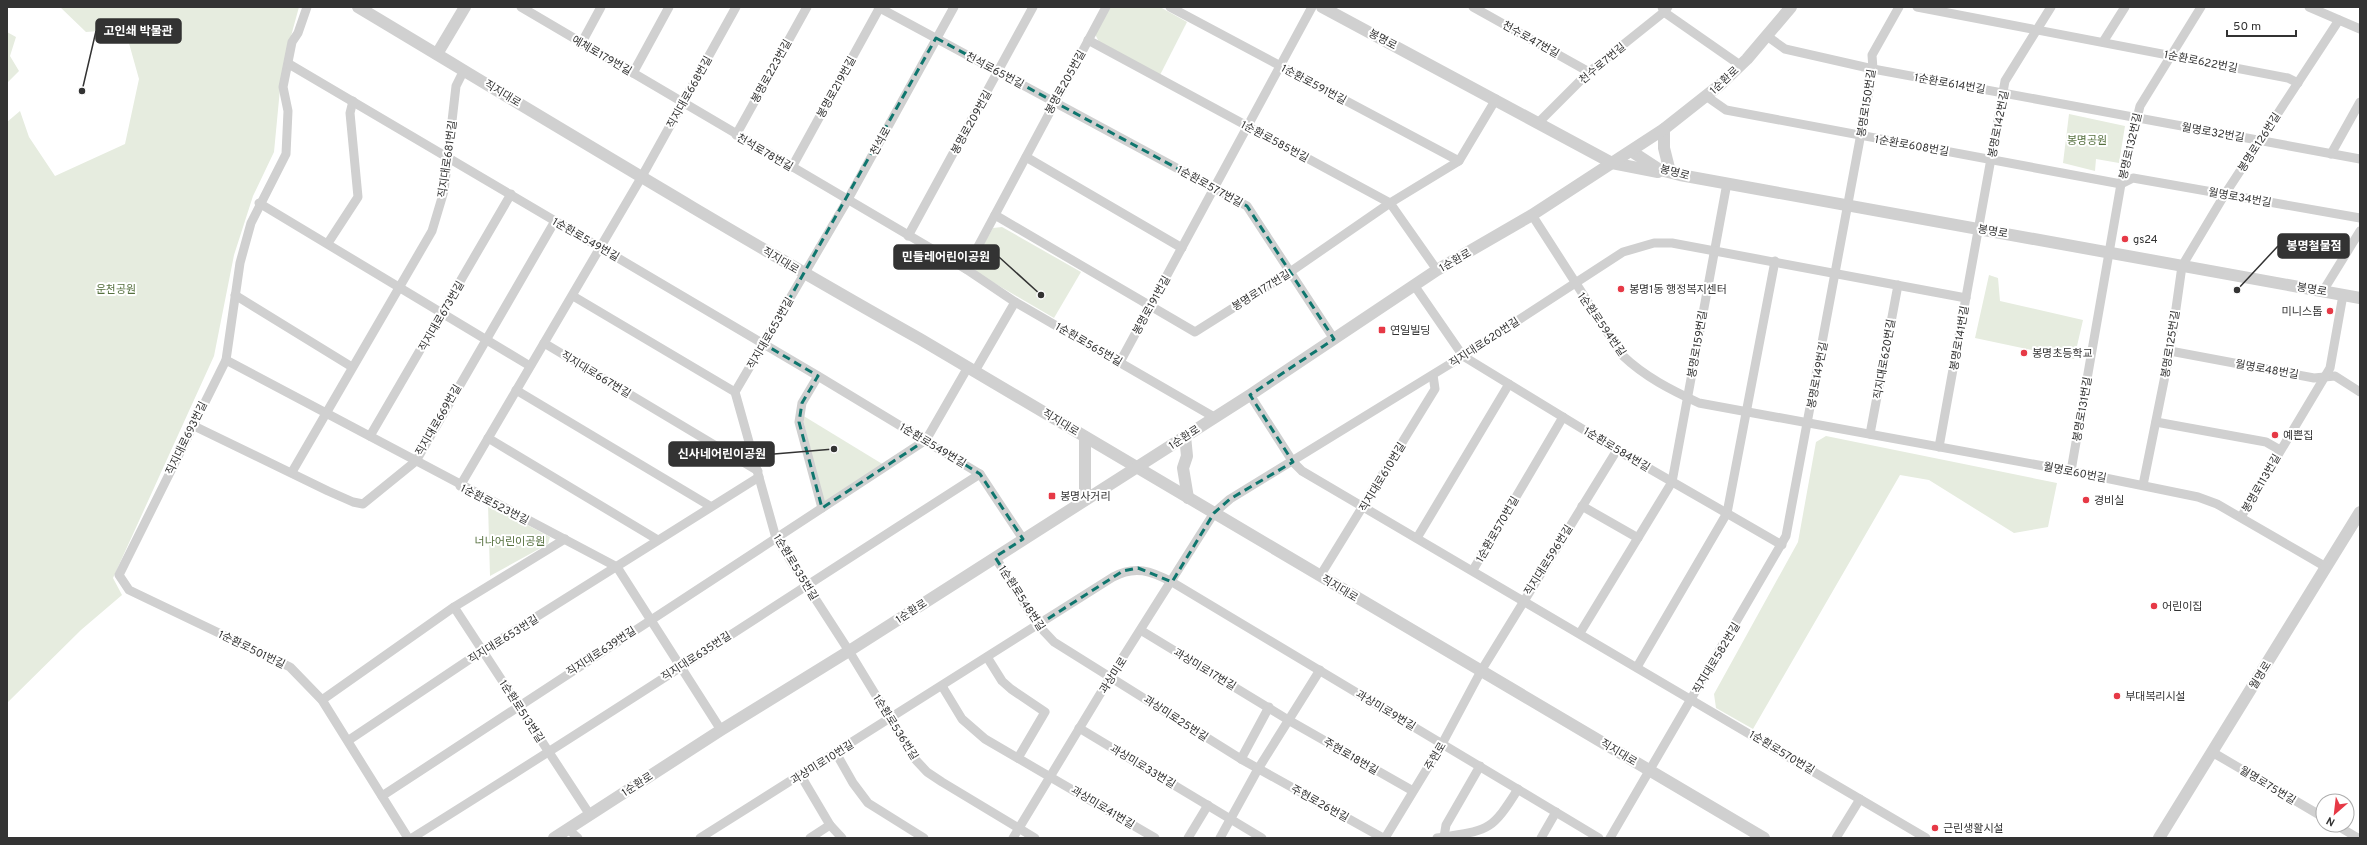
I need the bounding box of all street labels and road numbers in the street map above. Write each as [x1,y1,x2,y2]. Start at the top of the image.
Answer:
street label: 천수로47번길 [1500,18,1561,61]
street label: 봉명로 [1366,27,1399,53]
street label: 예체로179번길 [569,33,634,79]
street label: 봉명로223번길 [749,37,795,106]
street label: 천수로7번길 [1577,40,1629,87]
street label: 봉명로205번길 [1042,48,1089,117]
street label: 1순환로622번길 [2163,48,2239,76]
street label: 천석로65번길 [963,50,1026,92]
street label: 직지대로668번길 [664,54,716,131]
street label: 봉명로219번길 [814,54,859,121]
street label: 1순환로591번길 [1278,62,1349,108]
street label: 1순환로 [1707,64,1742,98]
street label: 봉명로150번길 [1855,68,1879,138]
street label: 1순환로614번길 [1913,71,1986,97]
street label: 직지대로 [482,77,523,110]
street label: 봉명로209번길 [949,88,995,157]
street label: 봉명로142번길 [1986,89,2012,159]
street label: 봉명로126번길 [2235,110,2284,175]
street label: 봉명로132번길 [2117,112,2145,181]
street label: 1순환로585번길 [1238,118,1311,166]
street label: 직지대로681번길 [436,119,460,199]
street label: 월명로32번길 [2180,121,2245,145]
street label: 천석로 [867,125,894,158]
street label: 천석로78번길 [734,131,795,175]
street label: 1순환로608번길 [1874,133,1950,159]
street label: 봉명로 [1658,162,1691,184]
street label: 1순환로577번길 [1174,163,1245,211]
street label: 월명로34번길 [2207,186,2273,210]
street label: 1순환로549번길 [550,215,621,265]
street label: 봉명로 [1977,222,2009,242]
street label: 직지대로 [760,244,801,277]
street label: 1순환로 [1437,246,1474,276]
street label: 봉명로177번길 [1230,267,1293,314]
street label: 봉명로191번길 [1130,274,1174,337]
street label: 직지대로673번길 [416,279,468,354]
street label: 봉명로 [2296,280,2328,300]
street label: 1순환로594번길 [1574,290,1628,359]
street label: 직지대로653번길 [745,295,797,372]
street label: 봉명로141번길 [1947,305,1973,372]
street label: 봉명로159번길 [1685,309,1711,379]
street label: 봉명로125번길 [2159,309,2183,379]
street label: 직지대로620번길 [1447,315,1522,371]
street label: 직지대로620번길 [1871,318,1899,400]
street label: 1순환로565번길 [1053,320,1124,370]
street label: 봉명로149번길 [1805,341,1831,410]
street label: 직지대로667번길 [558,348,633,401]
street label: 월명로48번길 [2234,358,2300,382]
street label: 봉명로131번길 [2070,376,2096,443]
street label: 직지대로669번길 [413,382,465,459]
street label: 직지대로693번길 [163,399,211,478]
street label: 직지대로 [1040,406,1081,439]
street label: 1순환로549번길 [897,421,968,471]
street label: 1순환로 [1166,423,1203,453]
street label: 1순환로584번길 [1581,425,1652,475]
street label: 직지대로610번길 [1357,440,1409,515]
street label: 봉명로113번길 [2239,452,2284,515]
street label: 월명로60번길 [2042,460,2108,486]
street label: 1순환로523번길 [458,482,531,528]
street label: 1순환로570번길 [1473,494,1522,565]
street label: 직지대로596번길 [1522,523,1576,598]
street label: 1순환로535번길 [770,532,820,603]
street label: 1순환로548번길 [995,563,1048,634]
street label: 직지대로 [1319,572,1360,605]
street label: 1순환로 [893,597,930,627]
street label: 직지대로653번길 [466,613,541,667]
street label: 직지대로582번길 [1690,620,1744,697]
street label: 직지대로639번길 [564,624,639,680]
street label: 1순환로501번길 [216,628,287,672]
street label: 직지대로635번길 [659,629,734,685]
street label: 과상미로17번길 [1171,646,1238,694]
street label: 과상미로 [1097,655,1131,696]
street label: 월명로 [2247,659,2275,692]
street label: 1순환로513번길 [496,677,547,746]
street label: 과상미로9번길 [1353,688,1418,734]
street label: 1순환로536번길 [869,692,921,763]
street label: 과상미로25번길 [1140,693,1210,745]
street label: 1순환로570번길 [1746,728,1817,778]
street label: 주현로18번길 [1320,735,1381,778]
street label: 직지대로 [1598,736,1639,769]
street label: 과상미로10번길 [788,738,857,788]
street label: 주현로 [1422,740,1450,773]
street label: 과상미로33번길 [1107,742,1178,792]
street label: 월명로75번길 [2237,764,2298,808]
street label: 1순환로 [619,770,656,800]
street label: 주현로26번길 [1288,782,1351,825]
street label: 과상미로41번길 [1068,783,1137,832]

